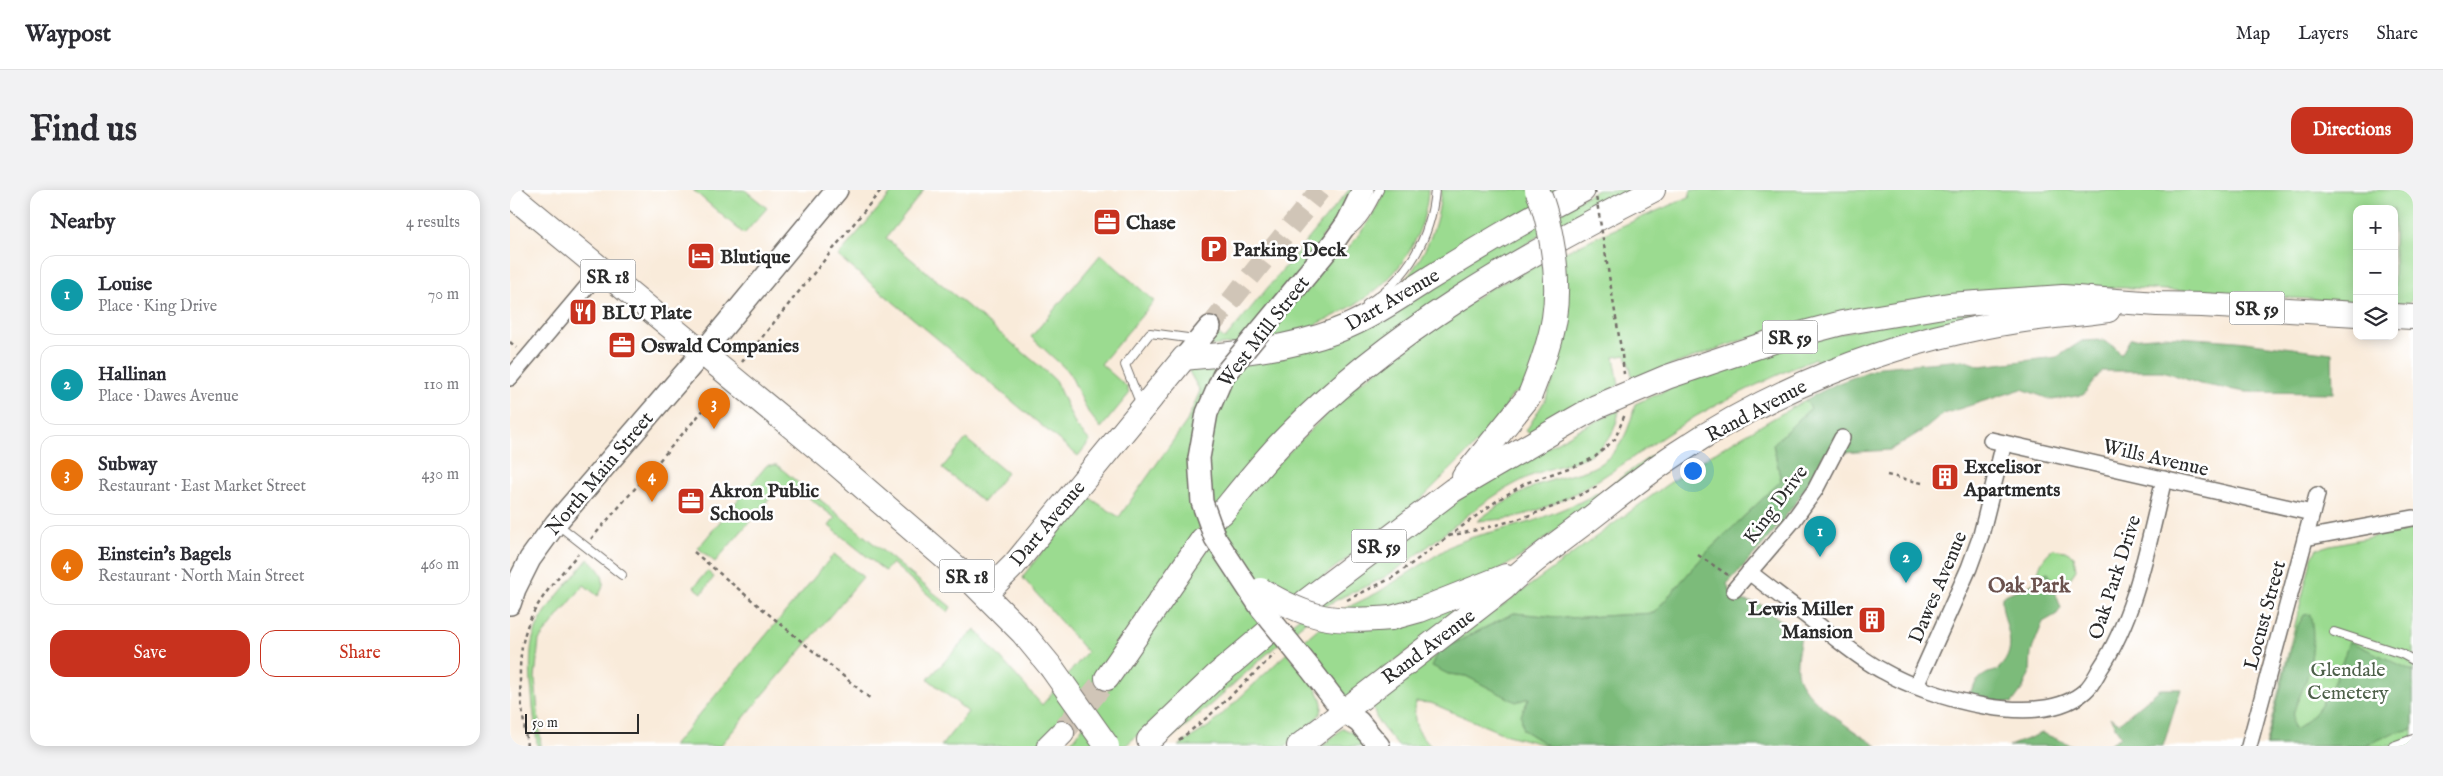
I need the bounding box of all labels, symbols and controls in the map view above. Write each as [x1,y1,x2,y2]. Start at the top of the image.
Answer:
text: Waypost [25,19,111,50]
text: Map [2236,23,2270,46]
text: Layers [2298,23,2349,46]
text: Share [2377,23,2418,46]
button: Directions [2291,107,2413,154]
text: Find us [30,108,137,153]
map controls [2353,205,2398,340]
button: + [2353,205,2398,250]
office icon: Chase [1092,207,1122,237]
text: Nearby [50,209,115,236]
place label: Chase [1126,211,1177,236]
text: 4 results [406,213,460,233]
parking icon: Parking Deck [1199,234,1229,264]
place label: Parking Deck [1233,238,1348,263]
hotel icon: Blutique [686,241,716,271]
place label: Blutique [720,245,791,270]
button: − [2353,250,2398,295]
road number: SR 18 [580,260,636,292]
street label: Dart Avenue [1341,263,1444,337]
street label: West Mill Street [1213,271,1316,393]
text: Louise [98,273,152,297]
text: 1 [64,285,70,305]
text: 70 m [428,285,459,305]
road number: SR 59 [2230,292,2284,324]
button: layers [2353,295,2398,340]
text: Place · King Drive [98,297,217,317]
restaurant icon: BLU Plate [568,297,598,327]
place label: BLU Plate [602,301,693,326]
road number: SR 59 [1762,320,1818,353]
office icon: Oswald Companies [607,330,637,360]
place label: Oswald Companies [641,334,799,359]
text: Hallinan [98,363,166,387]
street label: Rand Avenue [1702,374,1811,448]
text: 2 [63,375,71,395]
text: 110 m [423,375,459,395]
text: Place · Dawes Avenue [98,387,239,407]
pin: 3 [698,388,730,429]
street label: North Main Street [541,407,659,541]
street label: Wills Avenue [2100,434,2211,483]
text: Subway [98,453,157,477]
place label: Excelisor Apartments [1963,455,2060,503]
your location [1680,458,1706,484]
pin: 4 [636,461,668,502]
street label: King Drive [1738,461,1814,549]
building icon: Excelisor Apartments [1930,462,1960,492]
text: 3 [64,465,70,485]
text: 430 m [421,465,459,485]
street label: Dart Avenue [1005,476,1091,572]
text: Restaurant · East Market Street [98,477,306,497]
place label: Akron Public Schools [709,479,820,527]
office icon: Akron Public Schools [676,486,706,516]
street label: Oak Park Drive [2084,512,2147,643]
pin: 1 [1804,516,1836,557]
street label: Dawes Avenue [1904,528,1973,647]
road number: SR 59 [1352,530,1406,562]
pin: 2 [1890,542,1922,583]
text: Einstein's Bagels [98,543,231,567]
text: 4 [63,555,71,575]
text: 460 m [421,555,459,575]
street label: Locust Street [2239,558,2292,673]
road number: SR 18 [940,560,994,592]
text: Restaurant · North Main Street [98,567,304,587]
district label: Oak Park [1988,573,2071,600]
place label: Lewis Miller Mansion [1748,597,1854,645]
street label: Rand Avenue [1377,604,1481,690]
building icon: Lewis Miller Mansion [1857,605,1887,635]
button: Save [50,630,250,677]
button: Share [260,630,460,677]
park label: Glendale Cemetery [2307,658,2389,706]
scale bar [525,711,639,734]
text: 50 m [532,714,558,732]

